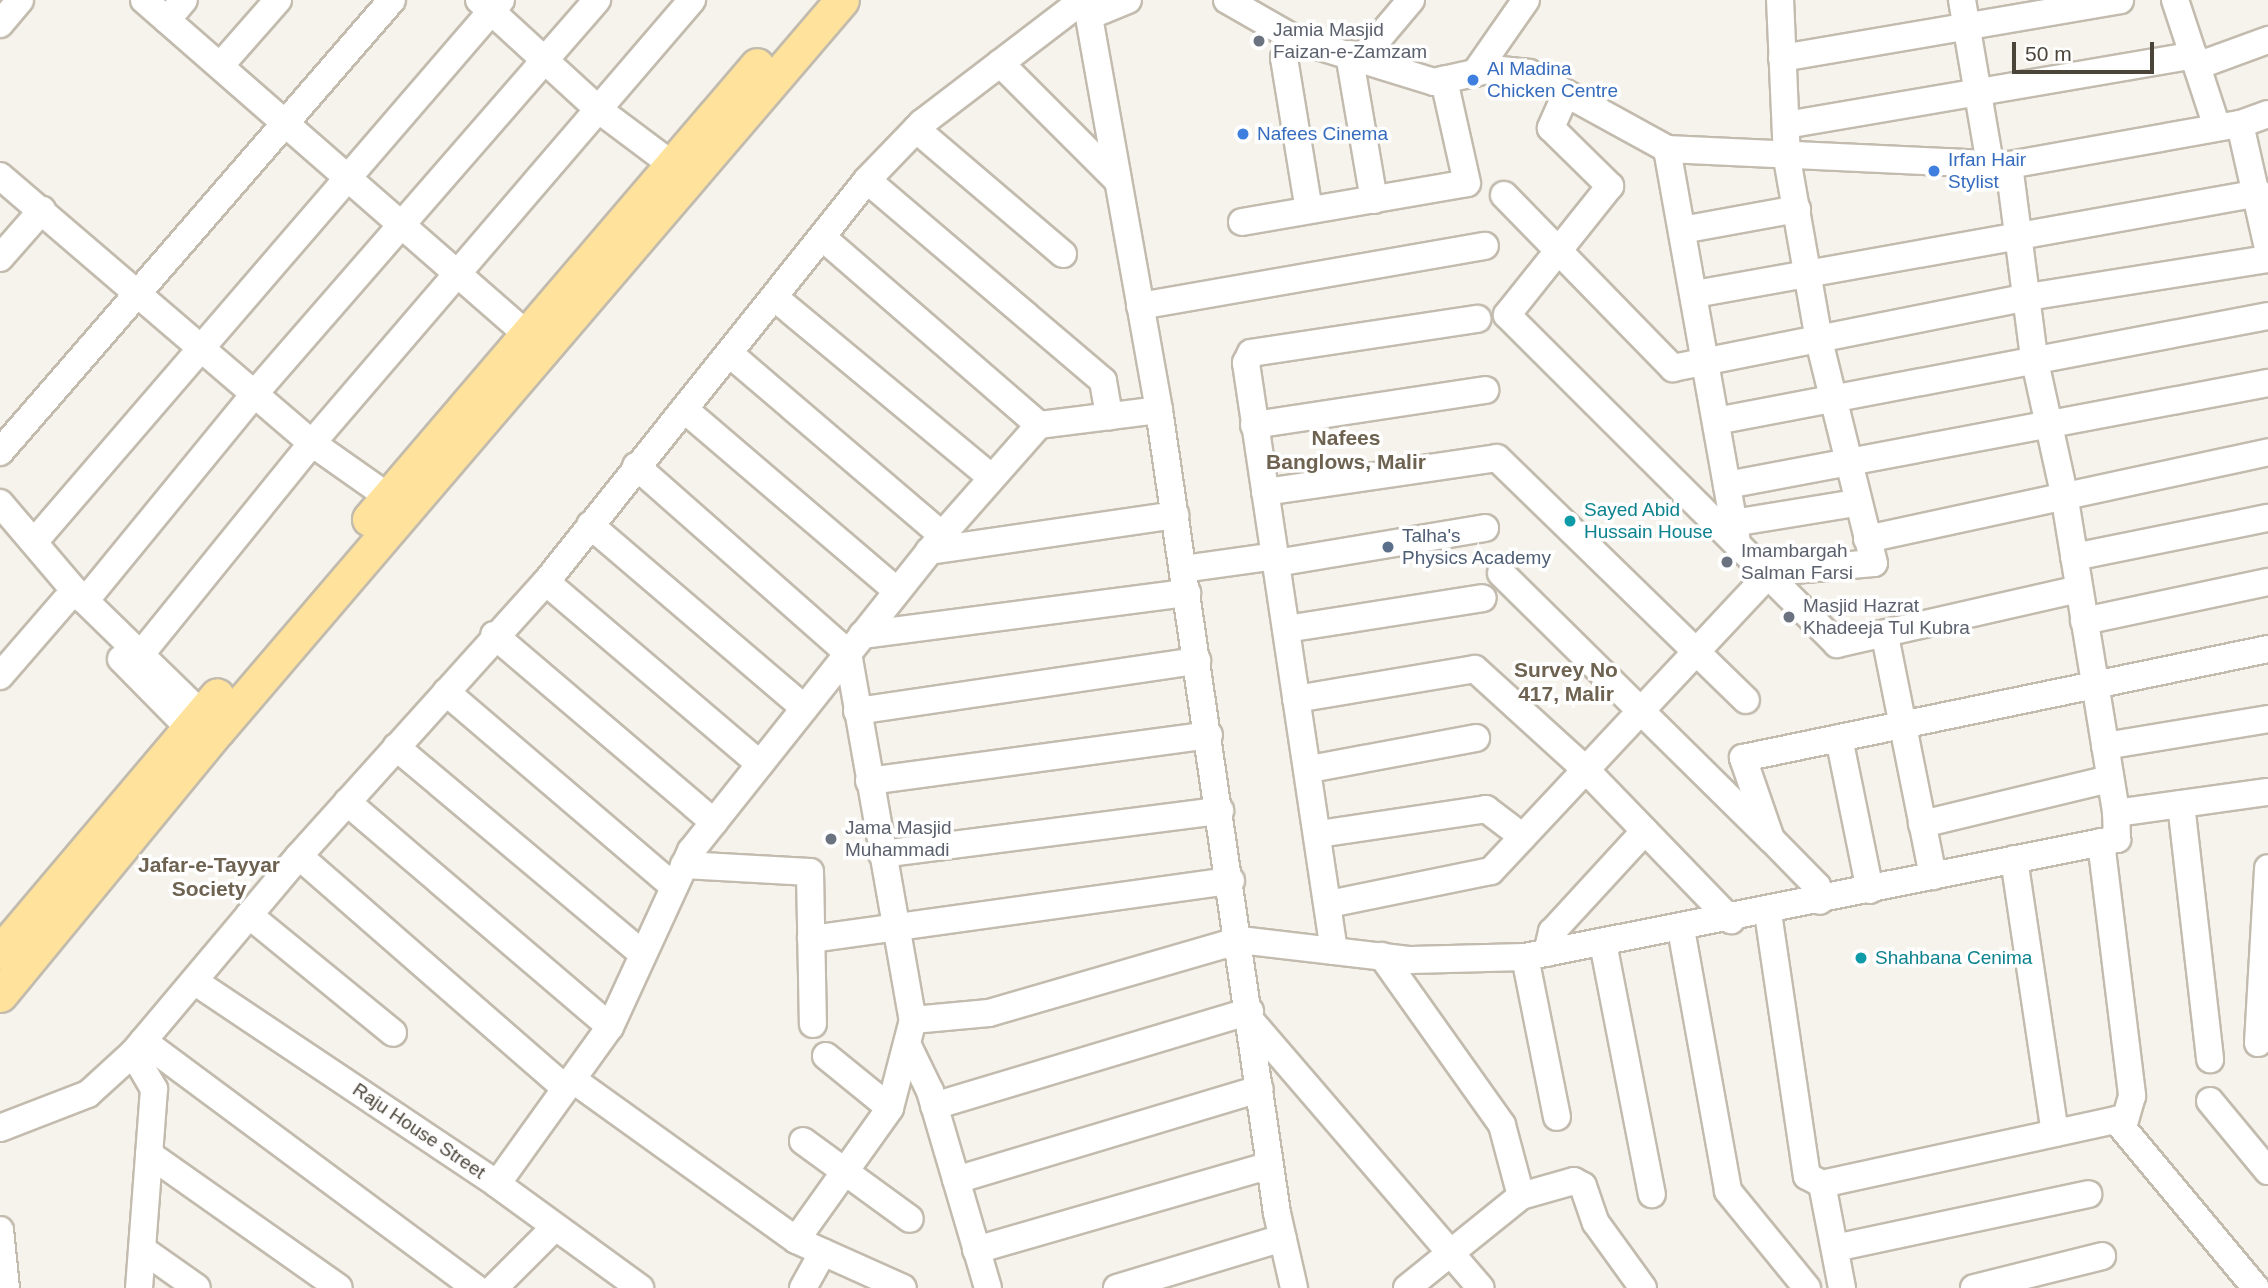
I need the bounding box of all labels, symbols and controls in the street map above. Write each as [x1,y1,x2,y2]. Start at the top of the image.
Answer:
place label: Jamia Masjid Faizan-e-Zamzam [1273,19,1427,63]
scale bar [2016,28,2158,72]
marker: Jamia Masjid Faizan-e-Zamzam [1251,33,1267,49]
text: 50 m [2025,42,2072,65]
place label: Al Madina Chicken Centre [1487,58,1618,102]
marker: Al Madina Chicken Centre [1465,72,1481,88]
place label: Nafees Cinema [1257,123,1388,145]
marker: Nafees Cinema [1235,126,1251,142]
place label: Irfan Hair Stylist [1948,149,2026,193]
marker: Irfan Hair Stylist [1926,163,1942,179]
district label: Nafees Banglows, Malir [1266,425,1426,475]
place label: Sayed Abid Hussain House [1584,499,1713,543]
marker: Sayed Abid Hussain House [1562,513,1578,529]
place label: Talha's Physics Academy [1402,525,1552,569]
marker: Talha's Physics Academy [1380,539,1396,555]
place label: Imambargah Salman Farsi [1741,540,1853,584]
marker: Imambargah Salman Farsi [1719,554,1735,570]
place label: Masjid Hazrat Khadeeja Tul Kubra [1803,595,1970,639]
marker: Masjid Hazrat Khadeeja Tul Kubra [1781,609,1797,625]
district label: Survey No 417, Malir [1514,657,1618,707]
place label: Jama Masjid Muhammadi [845,817,952,861]
marker: Jama Masjid Muhammadi [823,831,839,847]
district label: Jafar-e-Tayyar Society [138,852,280,902]
place label: Shahbana Cenima [1875,947,2032,969]
marker: Shahbana Cenima [1853,950,1869,966]
street label: Raju House Street [348,1078,490,1184]

